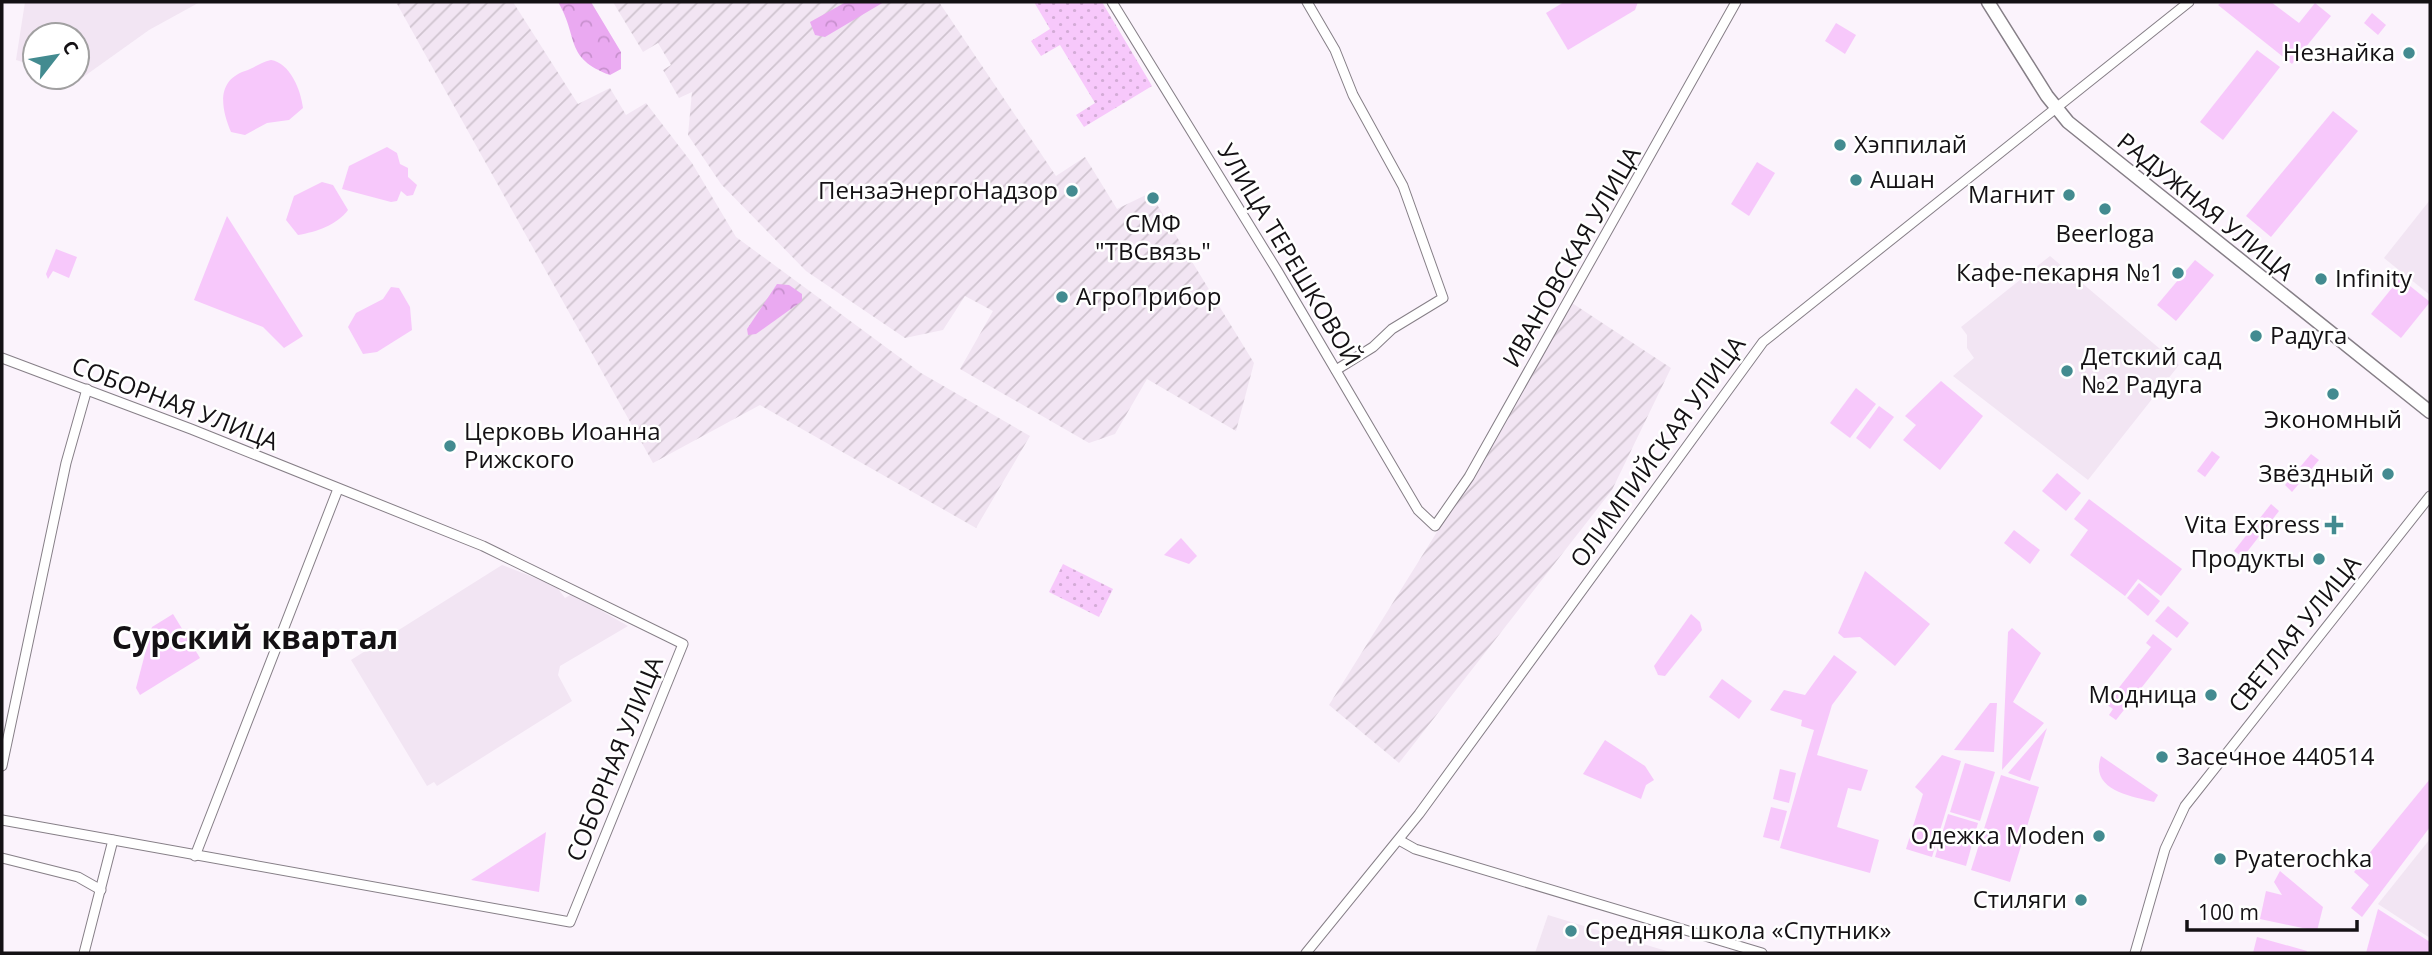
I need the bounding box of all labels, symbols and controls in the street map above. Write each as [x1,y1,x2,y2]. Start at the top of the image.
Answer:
north arrow [21,21,91,91]
text: С [56,35,85,59]
place label: Незнайка [2283,35,2395,68]
marker: Незнайка [2401,45,2417,61]
street label: РАДУЖНАЯ УЛИЦА [2111,124,2302,288]
place label: Хэппилай [1854,127,1967,160]
street label: УЛИЦА ТЕРЕШКОВОЙ [1211,137,1370,372]
marker: Хэппилай [1832,137,1848,153]
street label: ИВАНОВСКАЯ УЛИЦА [1494,139,1648,373]
place label: Ашан [1870,162,1935,195]
marker: Ашан [1848,172,1864,188]
place label: ПензаЭнергоНадзор [818,173,1058,206]
place label: Магнит [1968,177,2055,210]
marker: ПензаЭнергоНадзор [1064,183,1080,199]
marker: Магнит [2061,187,2077,203]
marker: СМФ "ТВСвязь" [1145,190,1161,206]
marker: Beerloga [2097,201,2113,217]
place label: СМФ "ТВСвязь" [1095,206,1211,267]
place label: Beerloga [2055,216,2155,249]
place label: Кафе-пекарня №1 [1956,255,2164,288]
place label: Infinity [2335,261,2413,294]
marker: Кафе-пекарня №1 [2170,265,2186,281]
marker: Infinity [2313,271,2329,287]
place label: АгроПрибор [1076,279,1221,312]
marker: АгроПрибор [1054,289,1070,305]
place label: Радуга [2270,318,2347,351]
street label: ОЛИМПИЙСКАЯ УЛИЦА [1562,328,1752,573]
marker: Радуга [2248,328,2264,344]
place label: Детский сад №2 Радуга [2081,339,2222,400]
street label: СОБОРНАЯ УЛИЦА [68,348,284,457]
marker: Детский сад №2 Радуга [2059,363,2075,379]
marker: Экономный [2325,386,2341,402]
place label: Экономный [2264,402,2402,435]
place label: Церковь Иоанна Рижского [464,414,661,475]
marker: Церковь Иоанна Рижского [442,438,458,454]
place label: Звёздный [2258,456,2374,489]
marker: Звёздный [2380,466,2396,482]
place label: Vita Express [2185,507,2320,540]
marker: Vita Express [2326,517,2342,533]
place label: Продукты [2190,541,2305,574]
street label: СВЕТЛАЯ УЛИЦА [2220,547,2368,719]
marker: Продукты [2311,551,2327,567]
district label: Сурский квартал [112,615,398,658]
street label: СОБОРНАЯ УЛИЦА [557,650,670,866]
place label: Модница [2088,677,2197,710]
marker: Модница [2203,687,2219,703]
place label: Засечное 440514 [2176,739,2375,772]
marker: Засечное 440514 [2154,749,2170,765]
place label: Одежка Moden [1911,818,2085,851]
marker: Одежка Moden [2091,828,2107,844]
place label: Pyaterochka [2234,841,2372,874]
marker: Pyaterochka [2212,851,2228,867]
place label: Стиляги [1973,882,2067,915]
scale bar [2187,888,2357,932]
marker: Стиляги [2073,892,2089,908]
text: 100 m [2198,898,2259,926]
place label: Средняя школа «Спутник» [1585,913,1892,946]
marker: Средняя школа «Спутник» [1563,923,1579,939]

